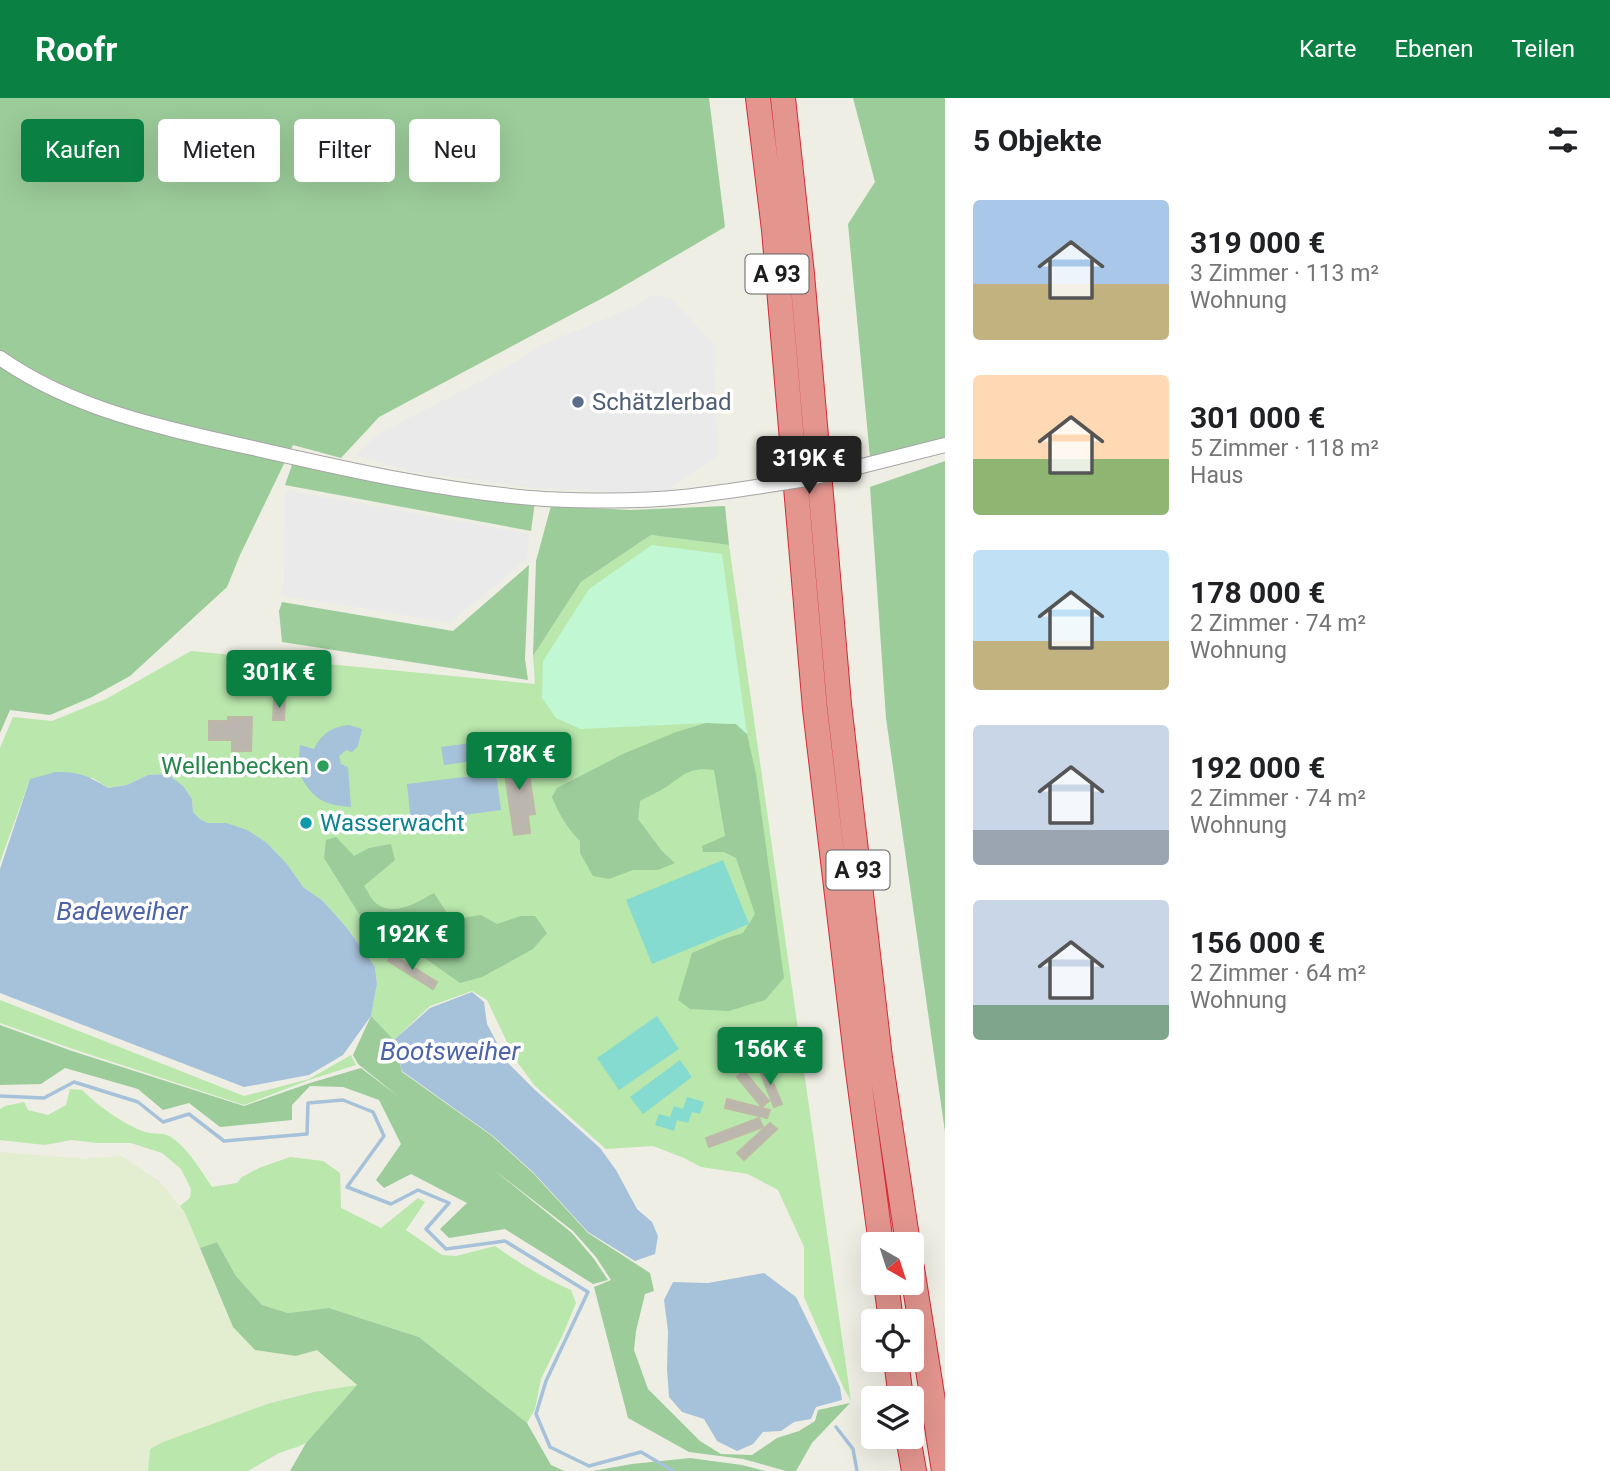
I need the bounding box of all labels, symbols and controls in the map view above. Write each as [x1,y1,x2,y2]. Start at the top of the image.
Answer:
text: Roofr [35,30,117,69]
text: Karte [1299,35,1356,63]
text: Ebenen [1394,35,1473,63]
text: Teilen [1511,35,1575,63]
chip: Kaufen [21,119,144,182]
chip: Mieten [158,119,280,182]
chip: Filter [294,119,395,182]
chip: Neu [409,119,500,182]
icon: filters [1544,121,1582,159]
text: 5 Objekte [973,123,1102,158]
text: 319 000 € [1190,225,1325,260]
icon: home [1029,228,1113,312]
road number: A 93 [746,254,808,294]
text: 3 Zimmer · 113 m² [1190,260,1379,287]
text: Wohnung [1190,287,1287,314]
place label: Schätzlerbad [592,388,732,416]
marker: Schätzlerbad [570,394,586,410]
text: 301 000 € [1190,400,1325,435]
icon: home [1029,403,1113,487]
text: 5 Zimmer · 118 m² [1190,435,1379,462]
pin: 319K € [752,436,866,496]
text: 319K € [772,445,846,472]
text: Haus [1190,462,1243,489]
text: 178 000 € [1190,575,1325,610]
icon: home [1029,578,1113,662]
text: 2 Zimmer · 74 m² [1190,610,1366,637]
text: Wohnung [1190,637,1287,664]
pin: 301K € [222,650,336,710]
text: 301K € [242,659,316,686]
pin: 178K € [462,732,576,792]
text: 178K € [482,741,556,768]
text: 192 000 € [1190,750,1325,785]
place label: Wellenbecken [161,752,309,780]
icon: home [1029,753,1113,837]
marker: Wellenbecken [315,758,331,774]
text: 2 Zimmer · 74 m² [1190,785,1366,812]
place label: Wasserwacht [320,809,465,837]
text: Wohnung [1190,812,1287,839]
marker: Wasserwacht [298,815,314,831]
road number: A 93 [826,850,890,890]
water label: Badeweiher [56,896,189,926]
pin: 192K € [355,912,469,972]
text: 192K € [375,921,449,948]
text: 156 000 € [1190,925,1325,960]
icon: home [1029,928,1113,1012]
text: 2 Zimmer · 64 m² [1190,960,1366,987]
text: Wohnung [1190,987,1287,1014]
pin: 156K € [713,1028,827,1087]
water label: Bootsweiher [380,1036,521,1066]
text: 156K € [733,1036,807,1063]
north arrow [861,1232,924,1295]
map controls [861,1232,924,1449]
button: locate [861,1309,924,1372]
button: layers [861,1386,924,1449]

